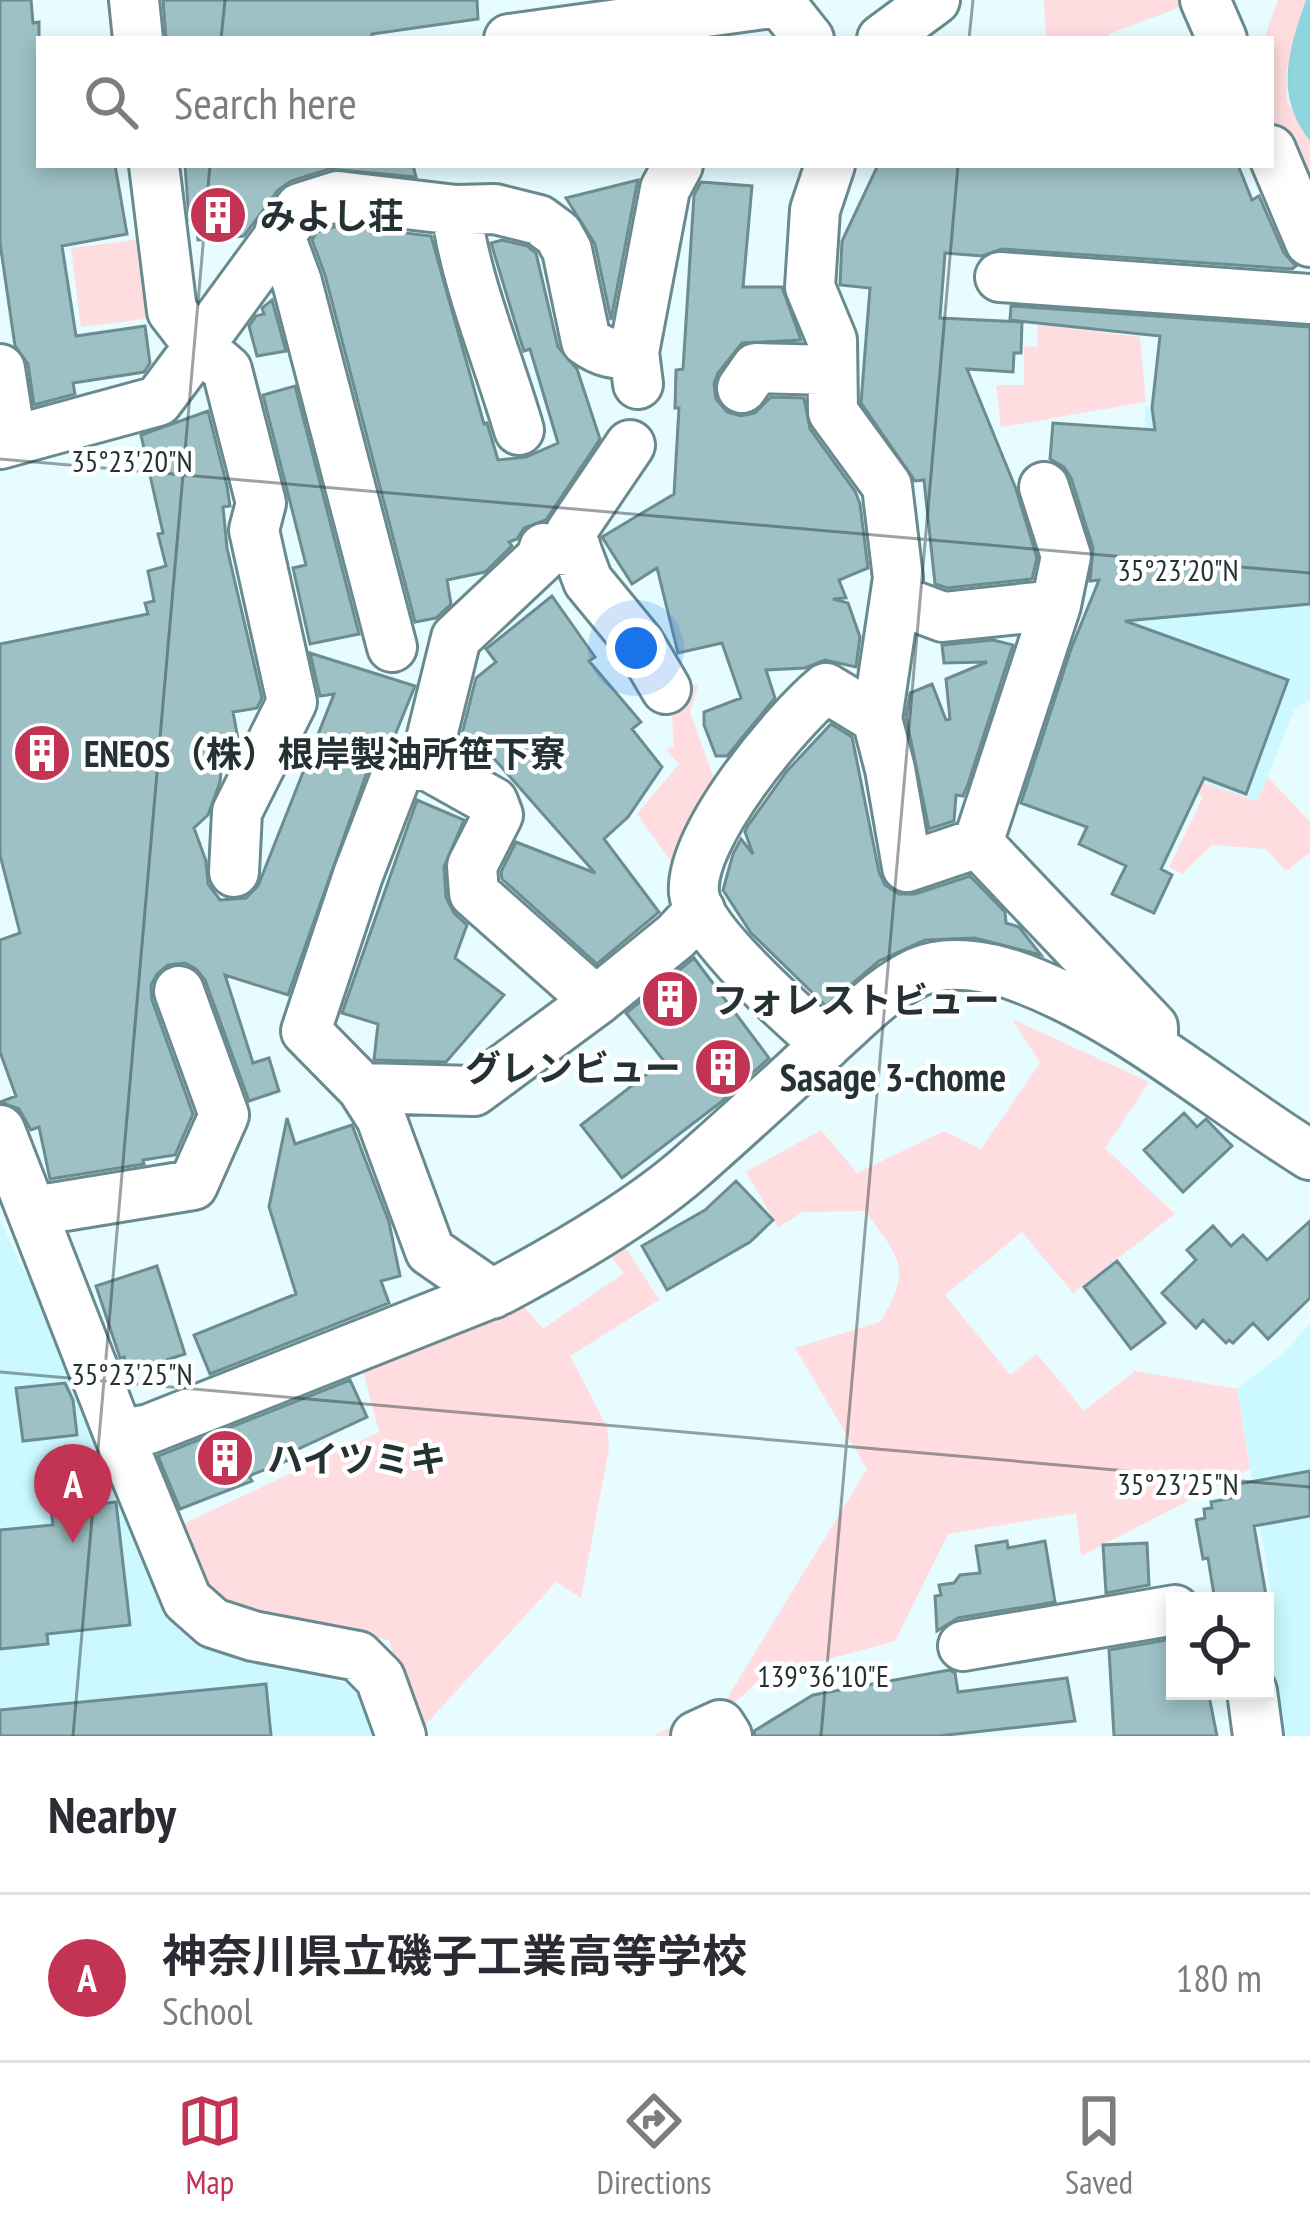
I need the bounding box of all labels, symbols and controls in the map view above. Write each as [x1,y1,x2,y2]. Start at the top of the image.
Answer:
search box [36,36,1274,168]
icon: search [78,69,144,135]
text: Search here [174,73,357,131]
building icon: みよし荘 [187,184,249,246]
place label: みよし荘 [260,192,404,239]
text: 35°23'20"N [71,441,193,480]
text: 35°23'20"N [1117,550,1239,589]
your location [606,618,666,678]
building icon: ENEOS（株）根岸製油所笹下寮 [11,722,73,784]
place label: ENEOS（株）根岸製油所笹下寮 [84,730,566,777]
building icon: フォレストビュー [639,968,701,1030]
place label: フォレストビュー [712,976,1000,1023]
building icon: グレンビュー [692,1036,754,1098]
place label: グレンビュー [465,1044,681,1091]
district label: Sasage 3-chome [780,1051,1006,1102]
text: 35°23'25"N [71,1354,193,1393]
building icon: ハイツミキ [194,1427,256,1489]
place label: ハイツミキ [267,1435,446,1482]
pin: A [34,1444,112,1543]
text: 35°23'25"N [1117,1464,1239,1503]
map controls [1166,1592,1274,1700]
button: locate [1166,1592,1274,1700]
text: 139°36'10"E [757,1656,889,1695]
text: Nearby [48,1781,176,1847]
text: 神奈川県立磯子工業高等学校 [162,1926,747,1984]
text: A [77,1952,97,2003]
text: 180 m [1176,1952,1262,2003]
text: School [162,1985,253,2036]
tab: Map [177,2088,243,2203]
tab: Directions [597,2088,711,2203]
tab: Saved [1065,2088,1133,2203]

